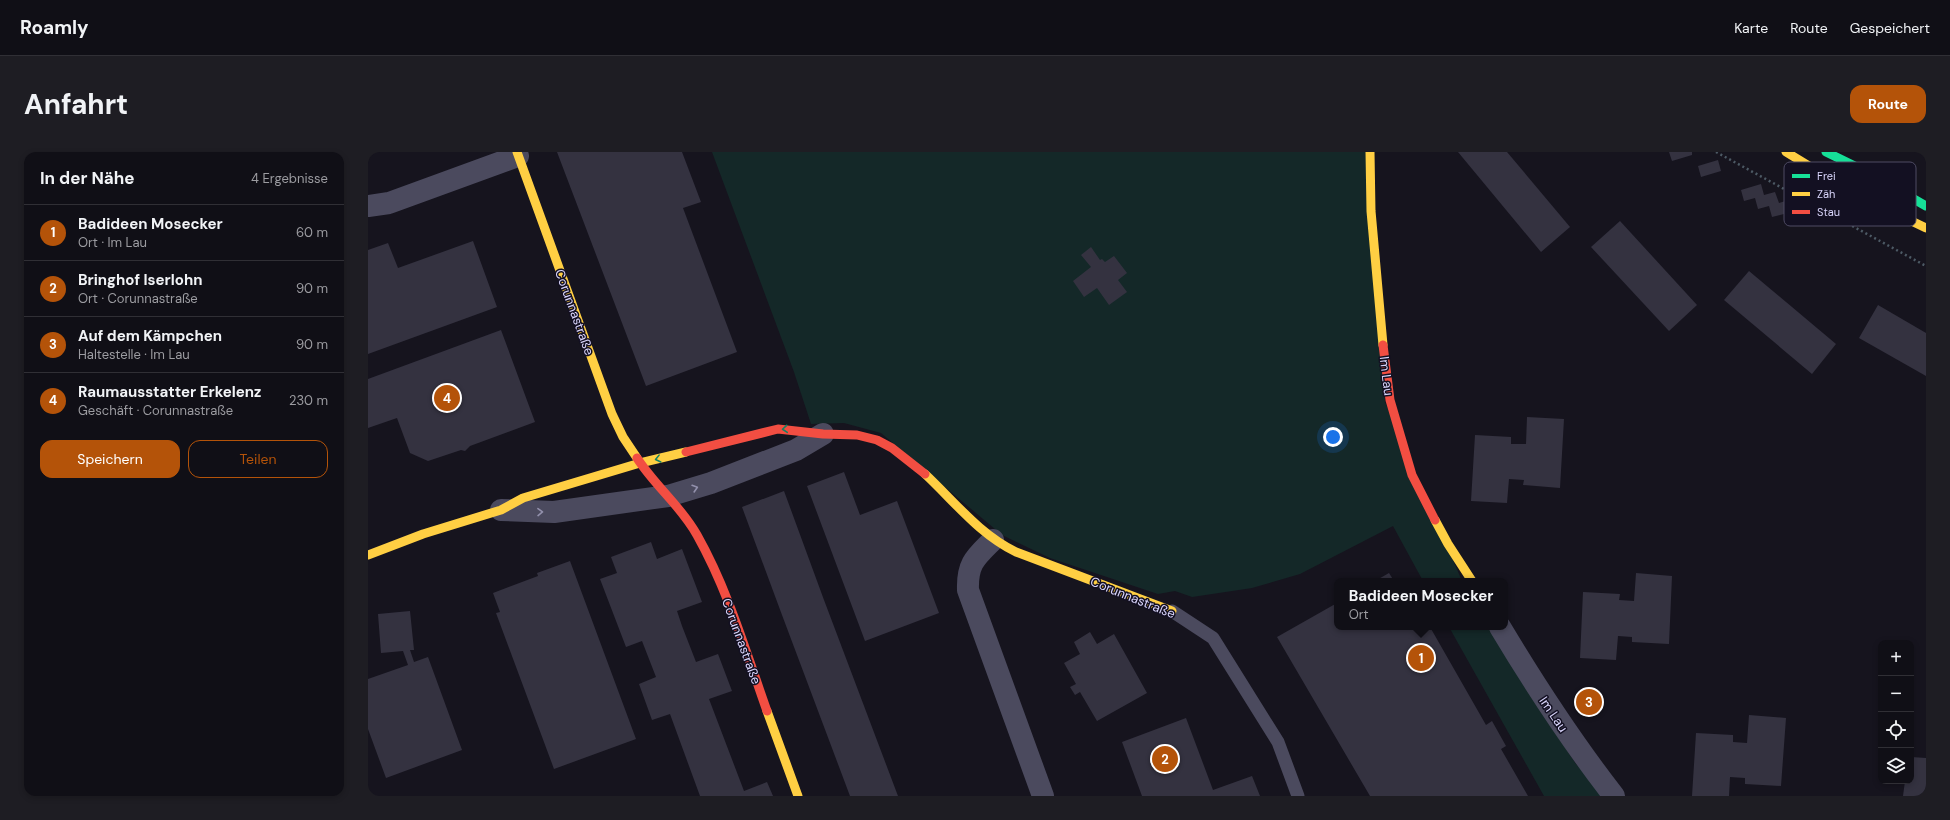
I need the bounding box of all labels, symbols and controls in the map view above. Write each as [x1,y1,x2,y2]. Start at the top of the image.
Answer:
text: Roamly [20,15,89,40]
text: Karte [1734,19,1768,37]
text: Route [1790,19,1828,37]
text: Gespeichert [1850,19,1930,37]
button: Route [1850,85,1926,123]
text: Anfahrt [24,86,128,123]
legend [1784,162,1916,226]
text: In der Nähe [40,167,135,189]
text: Frei [1817,169,1836,183]
text: 4 Ergebnisse [251,170,328,187]
text: Zäh [1817,187,1835,201]
text: Stau [1817,205,1840,219]
text: Badideen Mosecker [78,214,223,234]
text: 1 [51,224,55,241]
text: 60 m [296,224,328,241]
text: Ort · Im Lau [78,234,147,251]
street label: Corunnastraße [551,267,598,358]
text: Bringhof Iserlohn [78,270,202,290]
text: 2 [49,280,57,297]
text: 90 m [296,280,328,297]
text: Ort · Corunnastraße [78,290,198,307]
text: Auf dem Kämpchen [78,326,222,346]
text: 3 [49,336,57,353]
text: 90 m [296,336,328,353]
text: Haltestelle · Im Lau [78,346,190,363]
street label: Im Lau [1376,355,1397,397]
text: Raumausstatter Erkelenz [78,382,261,402]
pin: 4 [434,383,460,413]
text: 4 [49,392,57,409]
text: 230 m [289,392,328,409]
text: Geschäft · Corunnastraße [78,402,233,419]
one-way arrow [782,424,788,433]
your location [1323,427,1343,447]
button: Speichern [40,440,180,478]
button: Teilen [188,440,328,478]
one-way arrow [655,454,662,462]
one-way arrow [691,484,698,493]
one-way arrow [537,508,543,516]
street label: Corunnastraße [1088,573,1178,622]
popup [1334,578,1508,630]
text: Badideen Mosecker [1349,586,1493,606]
street label: Corunnastraße [718,596,765,687]
text: Ort [1349,606,1369,623]
map controls [1878,640,1914,784]
button: + [1878,640,1914,676]
pin: 1 [1408,643,1434,673]
button: − [1878,676,1914,712]
pin: 3 [1576,687,1602,717]
street label: Im Lau [1536,693,1572,735]
button: locate [1878,712,1914,748]
pin: 2 [1152,744,1178,774]
button: layers [1878,748,1914,784]

